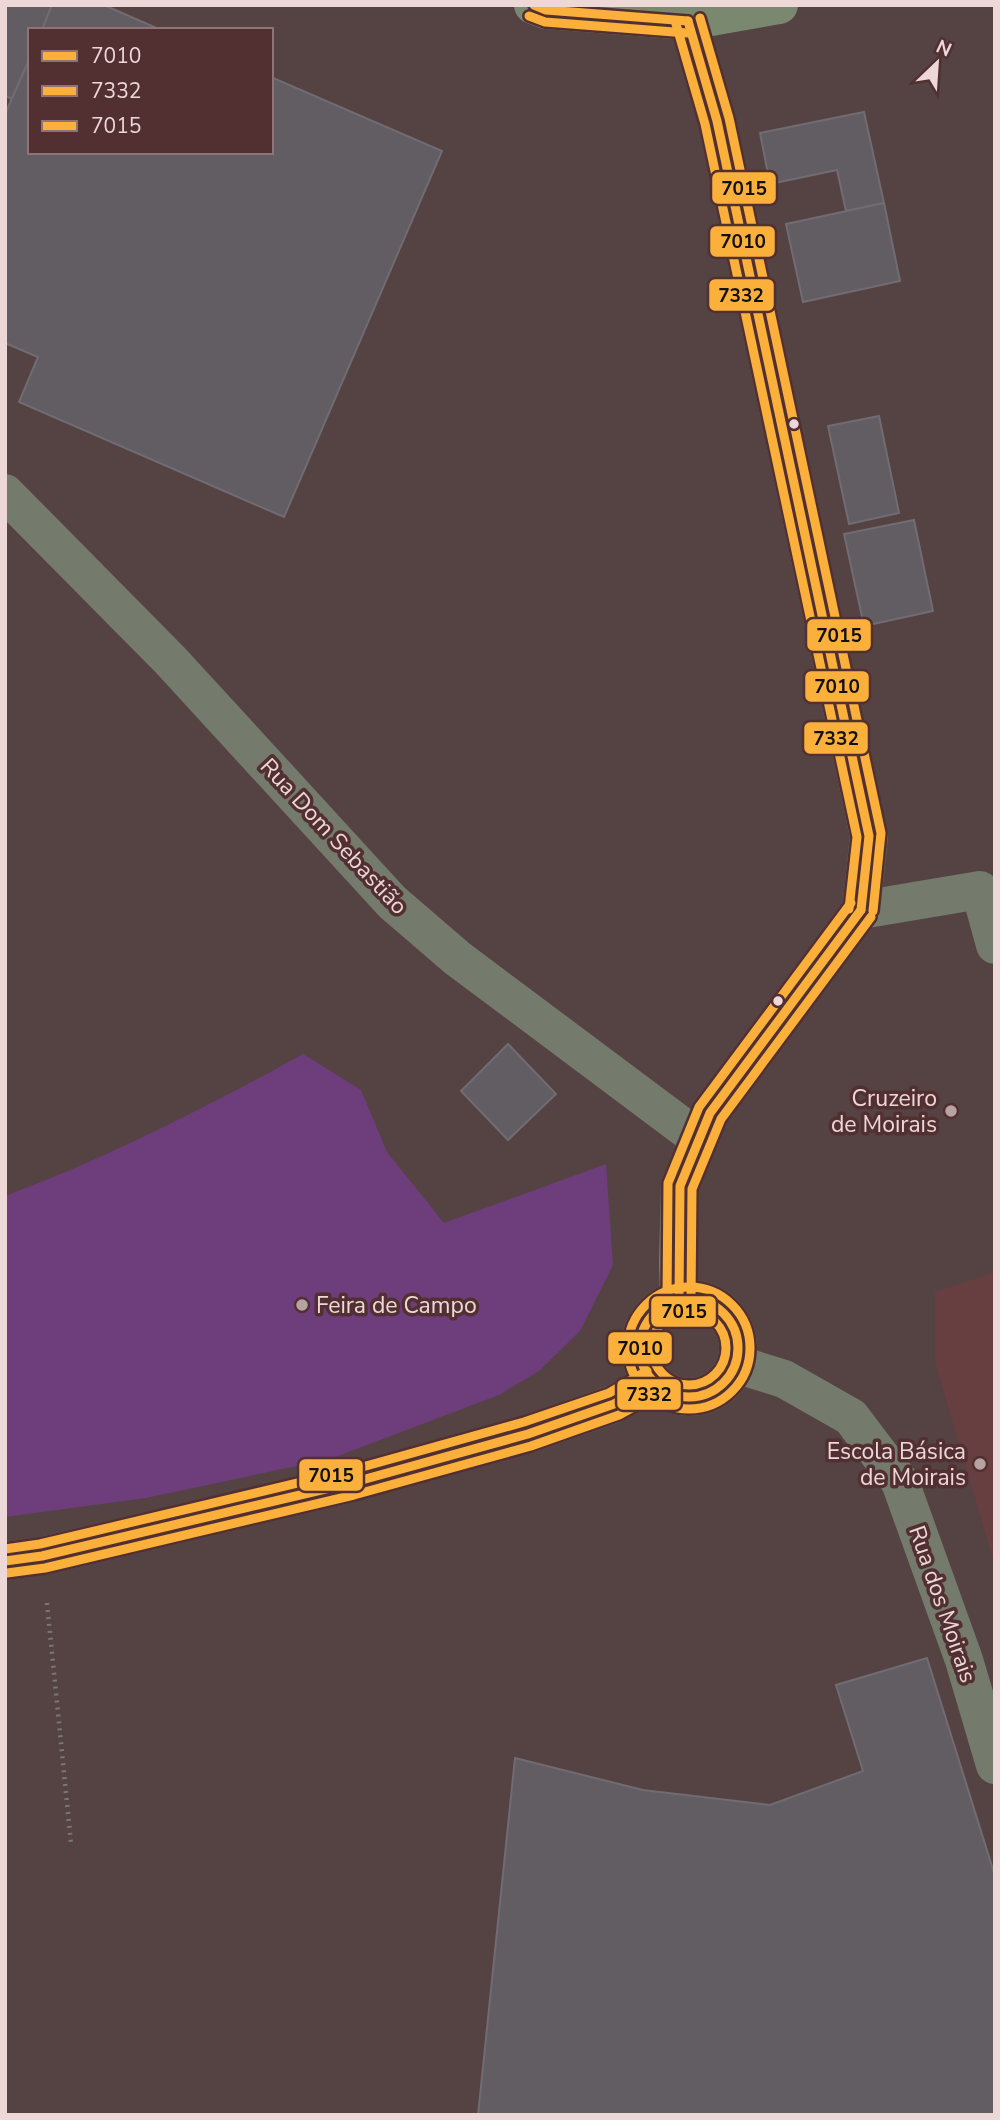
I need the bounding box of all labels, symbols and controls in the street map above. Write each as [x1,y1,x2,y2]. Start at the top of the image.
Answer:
legend [28,28,273,154]
north arrow [902,28,972,98]
text: N [932,34,956,63]
text: 7010 [91,42,141,70]
text: 7332 [91,77,141,105]
text: 7015 [91,112,141,140]
line badge: 7015 [711,171,777,205]
text: 7015 [721,176,767,202]
line badge: 7010 [709,225,776,258]
text: 7010 [720,229,766,255]
line badge: 7332 [708,278,775,312]
text: 7332 [718,283,764,309]
unlabelled marker [787,417,801,431]
line badge: 7015 [806,618,872,652]
text: 7015 [816,623,862,649]
line badge: 7010 [804,670,870,703]
text: 7010 [814,674,860,700]
line badge: 7332 [803,721,869,755]
text: 7332 [813,726,859,752]
street label: Rua Dom Sebastião [253,751,414,921]
unlabelled marker [771,994,785,1008]
place label: Cruzeiro de Moirais [831,1083,937,1140]
marker: Cruzeiro de Moirais [943,1103,959,1119]
place label: Feira de Campo [316,1290,477,1321]
line badge: 7015 [650,1295,717,1328]
marker: Feira de Campo [294,1297,310,1313]
text: 7015 [661,1299,707,1325]
line badge: 7010 [607,1331,673,1365]
text: 7010 [617,1336,663,1362]
line badge: 7332 [616,1378,682,1411]
text: 7332 [626,1382,672,1408]
place label: Escola Básica de Moirais [827,1436,966,1493]
marker: Escola Básica de Moirais [972,1456,988,1472]
line badge: 7015 [298,1458,364,1492]
text: 7015 [308,1463,354,1489]
street label: Rua dos Moirais [901,1522,984,1687]

